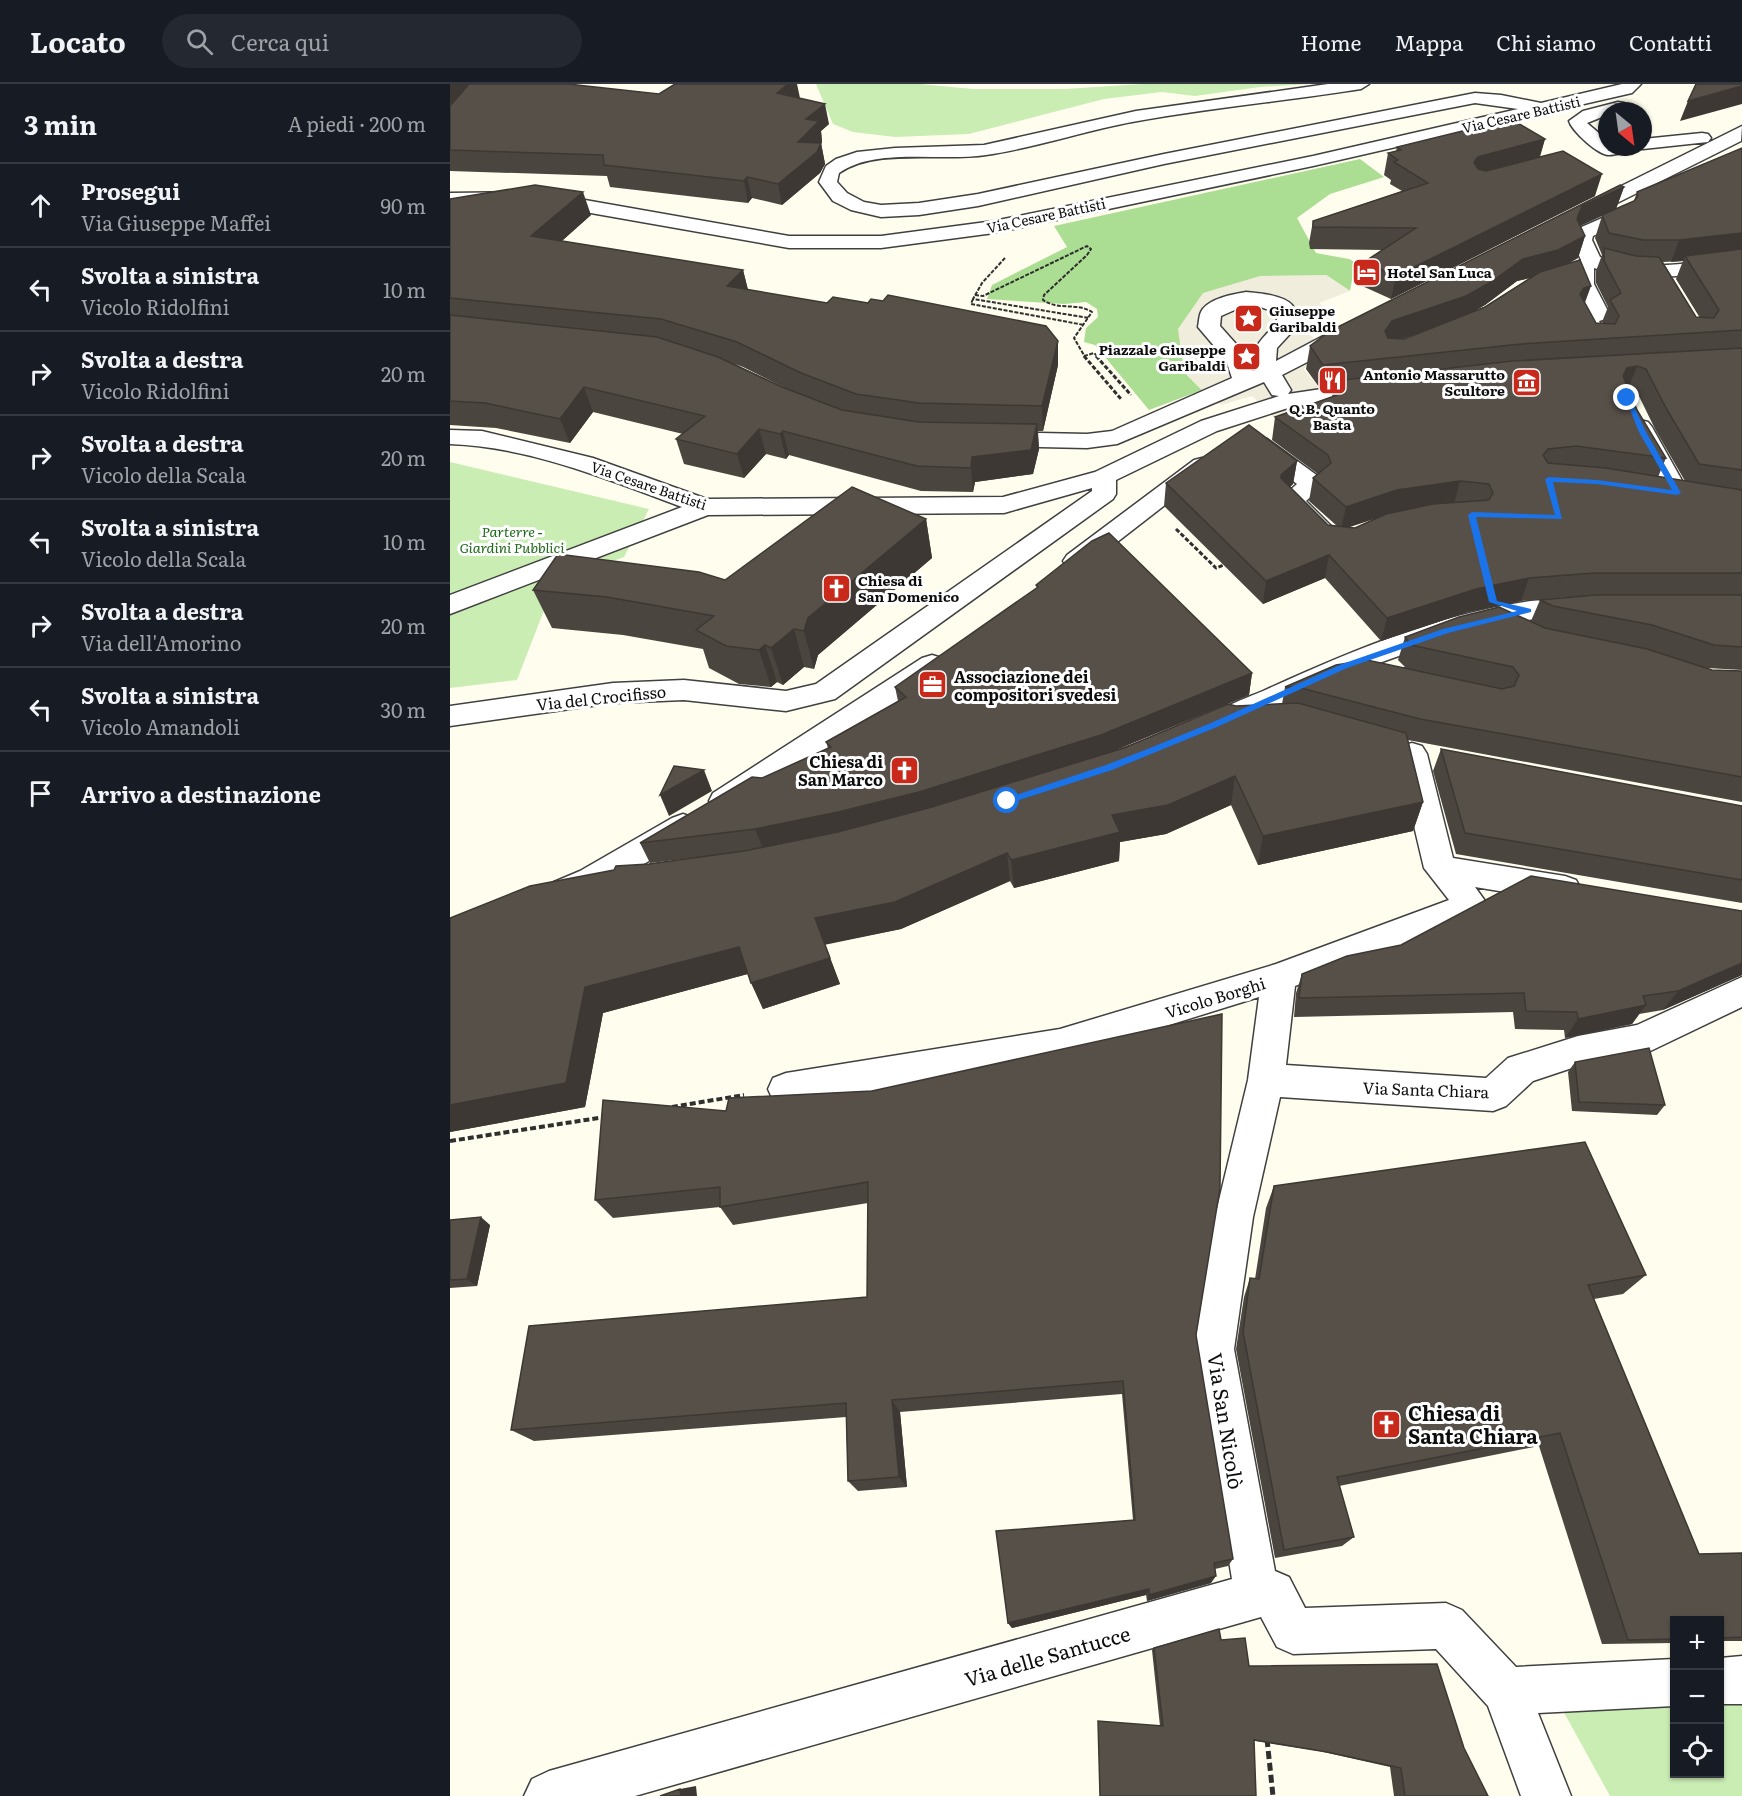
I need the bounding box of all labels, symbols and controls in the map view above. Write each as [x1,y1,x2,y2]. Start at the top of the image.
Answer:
search box [162,14,582,68]
text: Locato [30,20,126,62]
icon: search [183,25,216,58]
text: Cerca qui [231,25,329,58]
text: Home [1301,26,1362,57]
text: Mappa [1395,26,1463,57]
text: Chi siamo [1496,26,1596,57]
text: Contatti [1629,26,1712,57]
street label: Via Cesare Battisti [1460,91,1583,137]
north arrow [1598,102,1652,156]
text: 3 min [24,104,97,143]
text: A piedi · 200 m [288,108,426,138]
text: Prosegui [81,174,180,207]
icon: ahead [24,189,57,222]
text: 90 m [381,190,426,220]
street label: Via Cesare Battisti [985,193,1108,237]
text: Via Giuseppe Maffei [81,207,271,237]
hotel icon: Hotel San Luca [1350,256,1382,288]
text: Svolta a sinistra [81,258,259,291]
place label: Hotel San Luca [1387,262,1493,282]
icon: left [24,273,57,306]
text: 10 m [383,274,426,304]
text: Vicolo Ridolfini [81,291,230,321]
place label: Giuseppe Garibaldi [1269,300,1337,336]
place icon: Giuseppe Garibaldi [1232,302,1264,334]
place label: Piazzale Giuseppe Garibaldi [1099,339,1226,375]
place icon: Piazzale Giuseppe Garibaldi [1231,341,1263,373]
text: Svolta a destra [81,342,243,375]
icon: right [24,357,57,390]
text: 20 m [381,358,426,388]
place label: Antonio Massarutto Scultore [1363,364,1505,400]
restaurant icon: Q.B. Quanto Basta [1316,365,1348,397]
museum icon: Antonio Massarutto Scultore [1510,366,1542,398]
text: Vicolo Ridolfini [81,375,230,405]
route end [1613,384,1639,410]
place label: Q.B. Quanto Basta [1289,398,1375,434]
text: Svolta a destra [81,426,243,459]
icon: right [24,441,57,474]
text: 20 m [381,442,426,472]
street label: Via Cesare Battisti [588,456,710,514]
text: Vicolo della Scala [81,459,246,489]
text: Svolta a sinistra [81,510,259,543]
park label: Parterre - Giardini Pubblici [460,521,565,557]
icon: left [24,525,57,558]
text: 10 m [383,526,426,556]
text: Vicolo della Scala [81,543,246,573]
place label: Chiesa di San Domenico [858,570,959,606]
church icon: Chiesa di San Domenico [821,572,853,604]
text: Svolta a destra [81,594,243,627]
icon: right [24,609,57,642]
text: 20 m [381,610,426,640]
text: Via dell'Amorino [81,627,241,657]
place label: Associazione dei compositori svedesi [954,664,1116,706]
office icon: Associazione dei compositori svedesi [917,669,949,701]
text: Svolta a sinistra [81,678,259,711]
street label: Via del Crocifisso [535,678,667,716]
icon: left [24,693,57,726]
text: 30 m [380,694,426,724]
text: Vicolo Amandoli [81,711,240,741]
place label: Chiesa di San Marco [798,749,883,791]
church icon: Chiesa di San Marco [888,754,920,786]
icon: arrive [24,777,57,810]
text: Arrivo a destinazione [81,777,321,810]
route start [993,787,1019,813]
street label: Vicolo Borghi [1162,970,1268,1024]
street label: Via Santa Chiara [1362,1075,1490,1103]
street label: Via San Nicolò [1201,1351,1253,1491]
place label: Chiesa di Santa Chiara [1408,1397,1538,1450]
church icon: Chiesa di Santa Chiara [1371,1408,1403,1440]
map controls [1670,1616,1724,1778]
button: + [1670,1616,1724,1670]
street label: Via delle Santucce [961,1617,1133,1693]
button: − [1670,1670,1724,1724]
button: locate [1670,1724,1724,1778]

